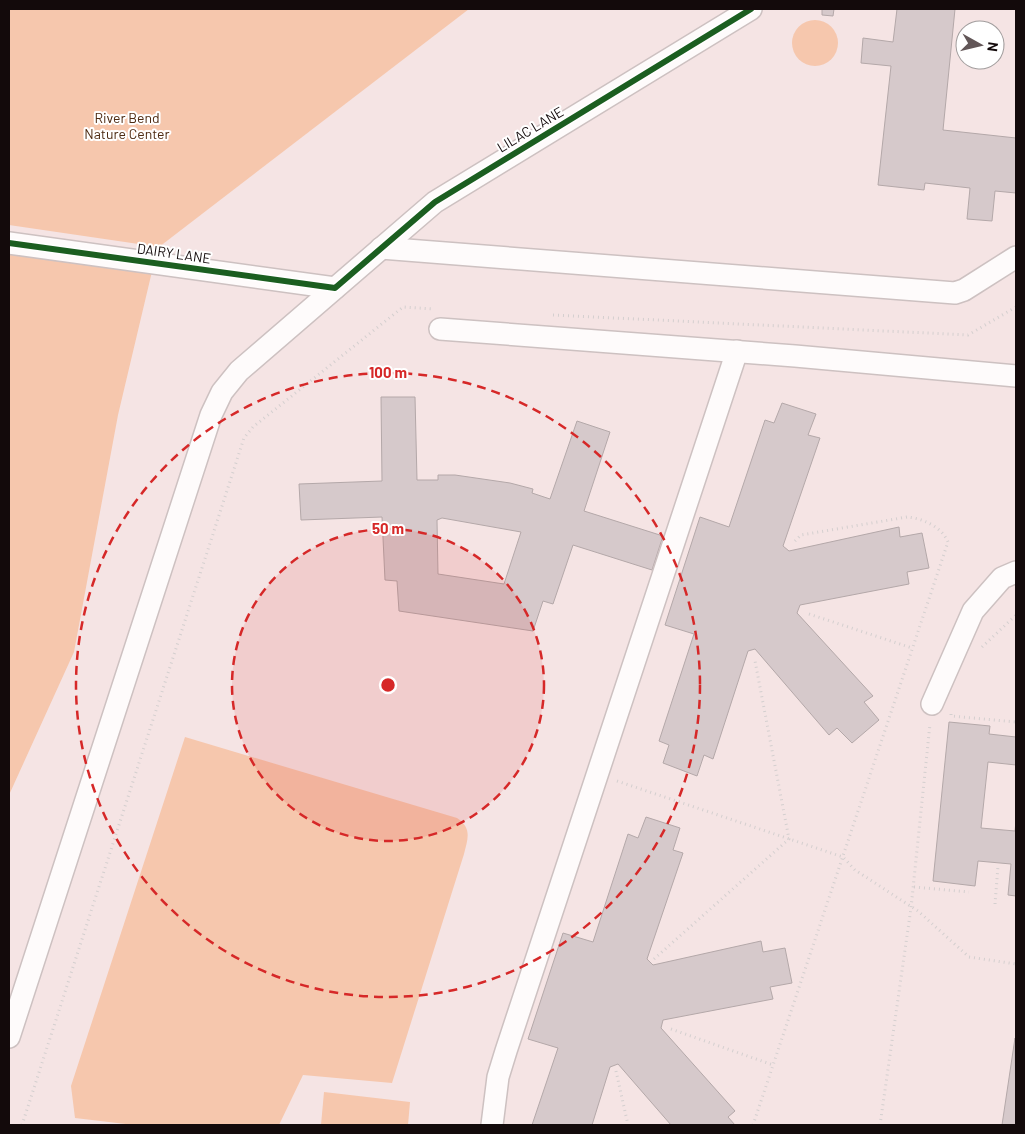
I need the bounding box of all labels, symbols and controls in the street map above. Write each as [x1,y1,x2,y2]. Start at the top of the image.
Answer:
north arrow [955,20,1005,70]
text: N [984,41,1002,53]
street label: LILAC LANE [494,103,566,155]
park label: River Bend Nature Center [84,109,170,142]
street label: DAIRY LANE [136,239,212,267]
text: 100 m [369,363,407,381]
text: 50 m [372,519,404,537]
centre of rings [379,676,397,694]

